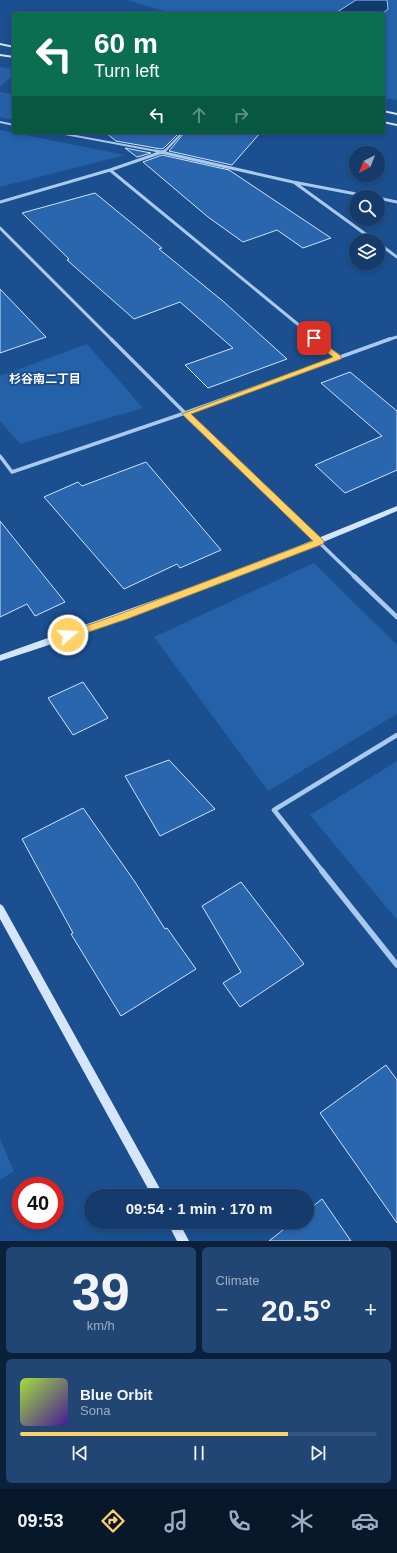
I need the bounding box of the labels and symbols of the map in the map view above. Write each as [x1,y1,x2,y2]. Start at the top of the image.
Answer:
north arrow [349,146,385,182]
pin [297,321,331,355]
district label: 杉谷南二丁目 [9,372,81,386]
position arrow [47,614,89,656]
speed limit sign: 40 [12,1177,64,1229]

